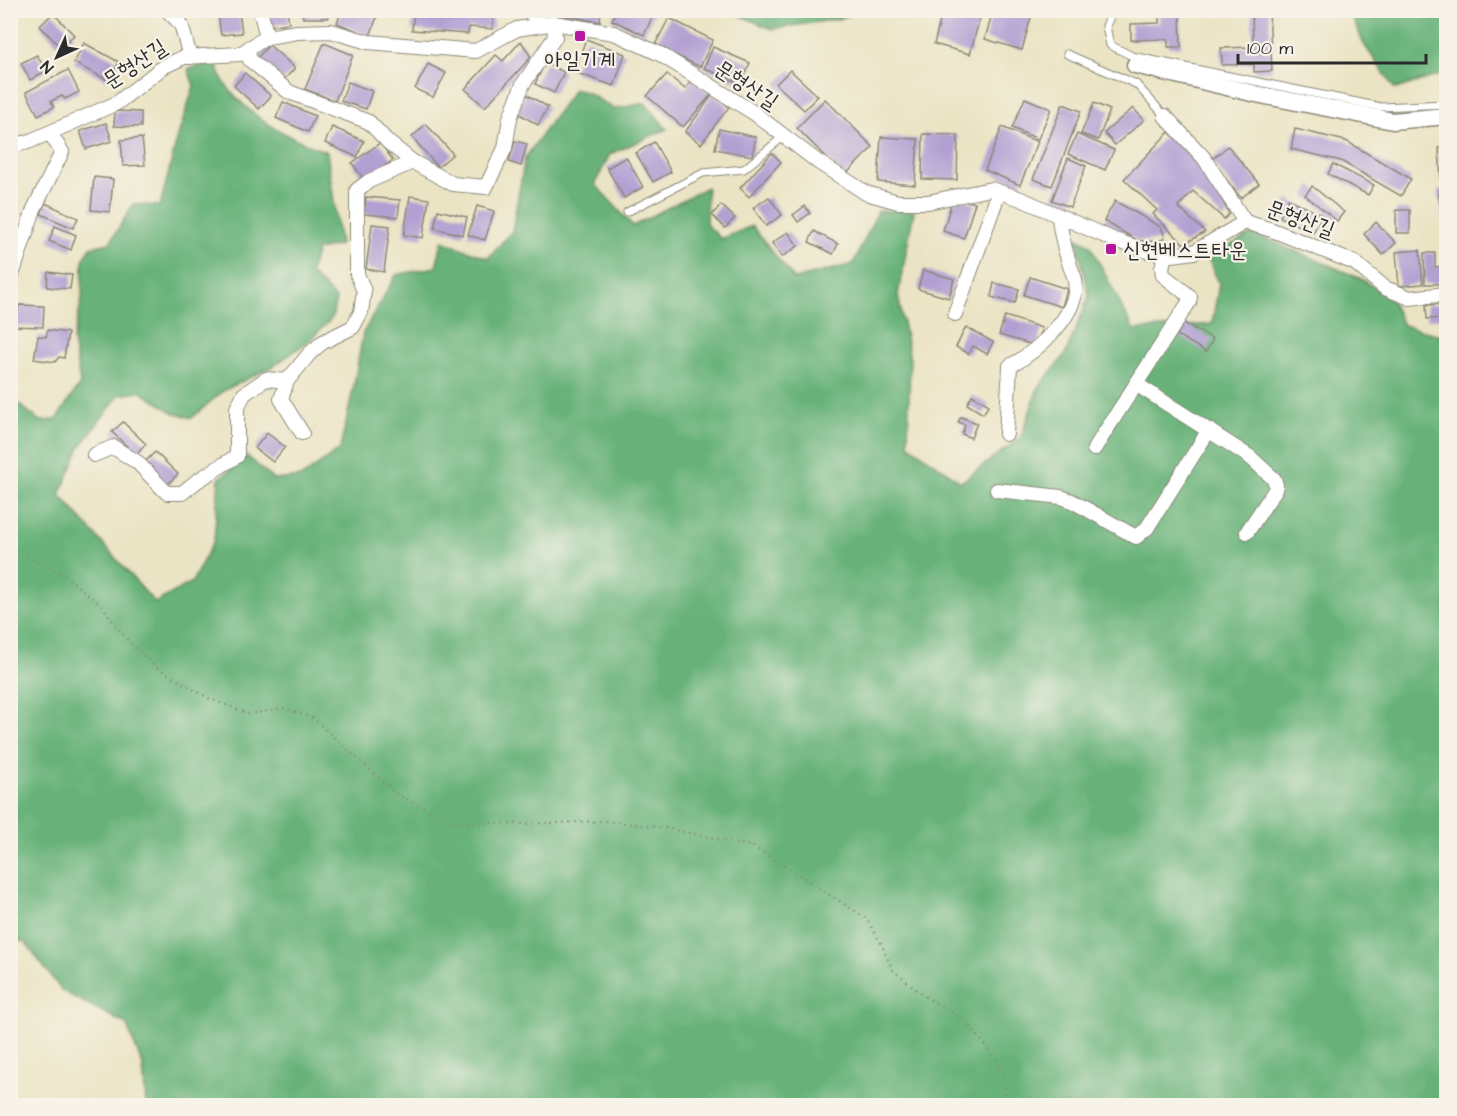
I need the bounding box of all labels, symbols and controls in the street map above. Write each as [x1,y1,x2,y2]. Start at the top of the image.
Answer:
north arrow [27,27,87,87]
scale bar [1238,27,1426,65]
marker: 아일기계 [573,29,587,43]
street label: 문형산길 [97,32,173,97]
text: 100 m [1247,36,1293,61]
place label: 아일기계 [545,45,615,76]
street label: 문형산길 [708,53,785,118]
text: N [36,56,58,78]
street label: 문형산길 [1262,193,1339,246]
place label: 신현베스트타운 [1123,235,1247,266]
marker: 신현베스트타운 [1104,242,1118,256]

